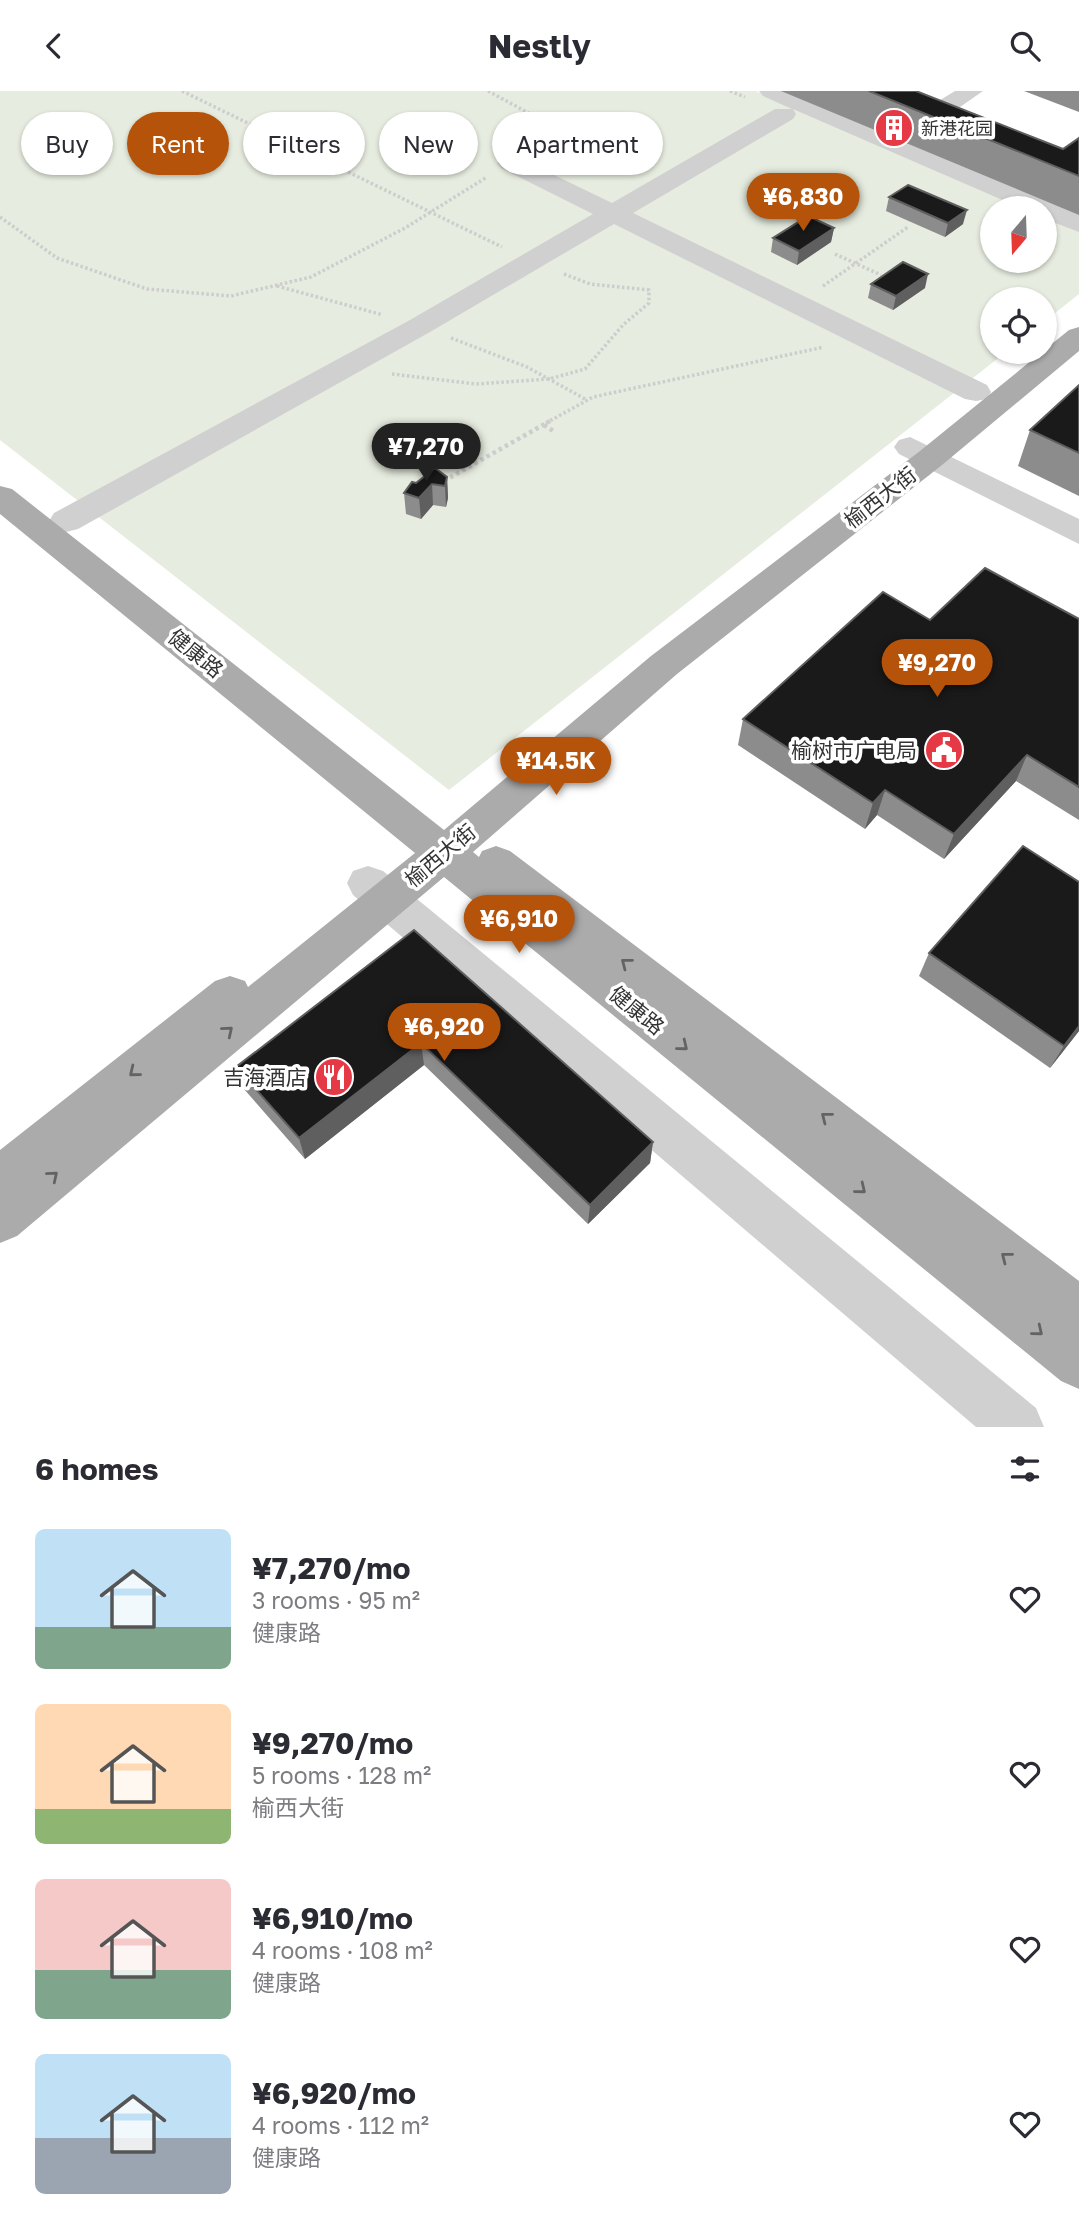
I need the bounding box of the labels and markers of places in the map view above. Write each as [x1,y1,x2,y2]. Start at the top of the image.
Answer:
building icon: 新港花园 [873,107,915,149]
place label: 新港花园 [921,117,993,139]
pin: ¥6,830 [746,173,860,233]
pin: ¥7,270 [369,423,483,483]
pin: ¥9,270 [880,639,994,699]
public building icon: 榆树市广电局 [923,729,965,771]
pin: ¥14.5K [499,737,613,797]
place label: 榆树市广电局 [791,737,917,763]
pin: ¥6,910 [462,895,576,955]
pin: ¥6,920 [387,1003,501,1063]
restaurant icon: 吉海酒店 [313,1056,355,1098]
place label: 吉海酒店 [223,1064,307,1090]

